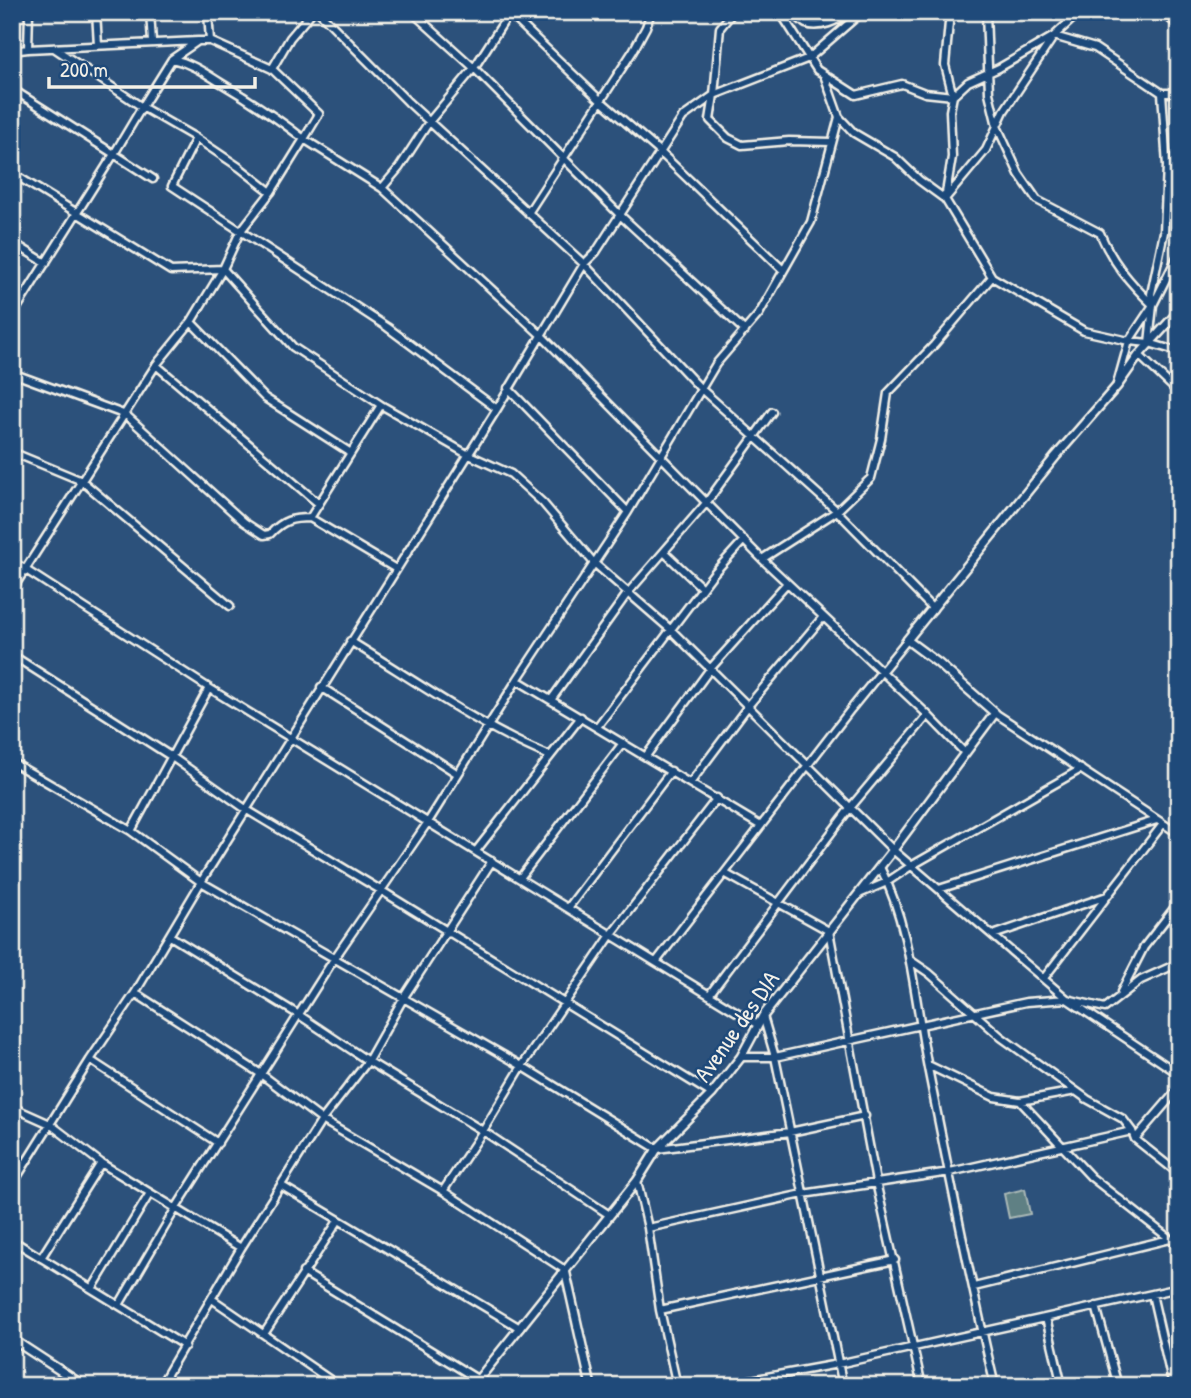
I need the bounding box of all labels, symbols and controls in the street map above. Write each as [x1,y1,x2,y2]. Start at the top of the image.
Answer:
scale bar [49,46,256,90]
text: 200 m [60,55,108,84]
street label: Avenue des DIA [686,964,786,1088]

